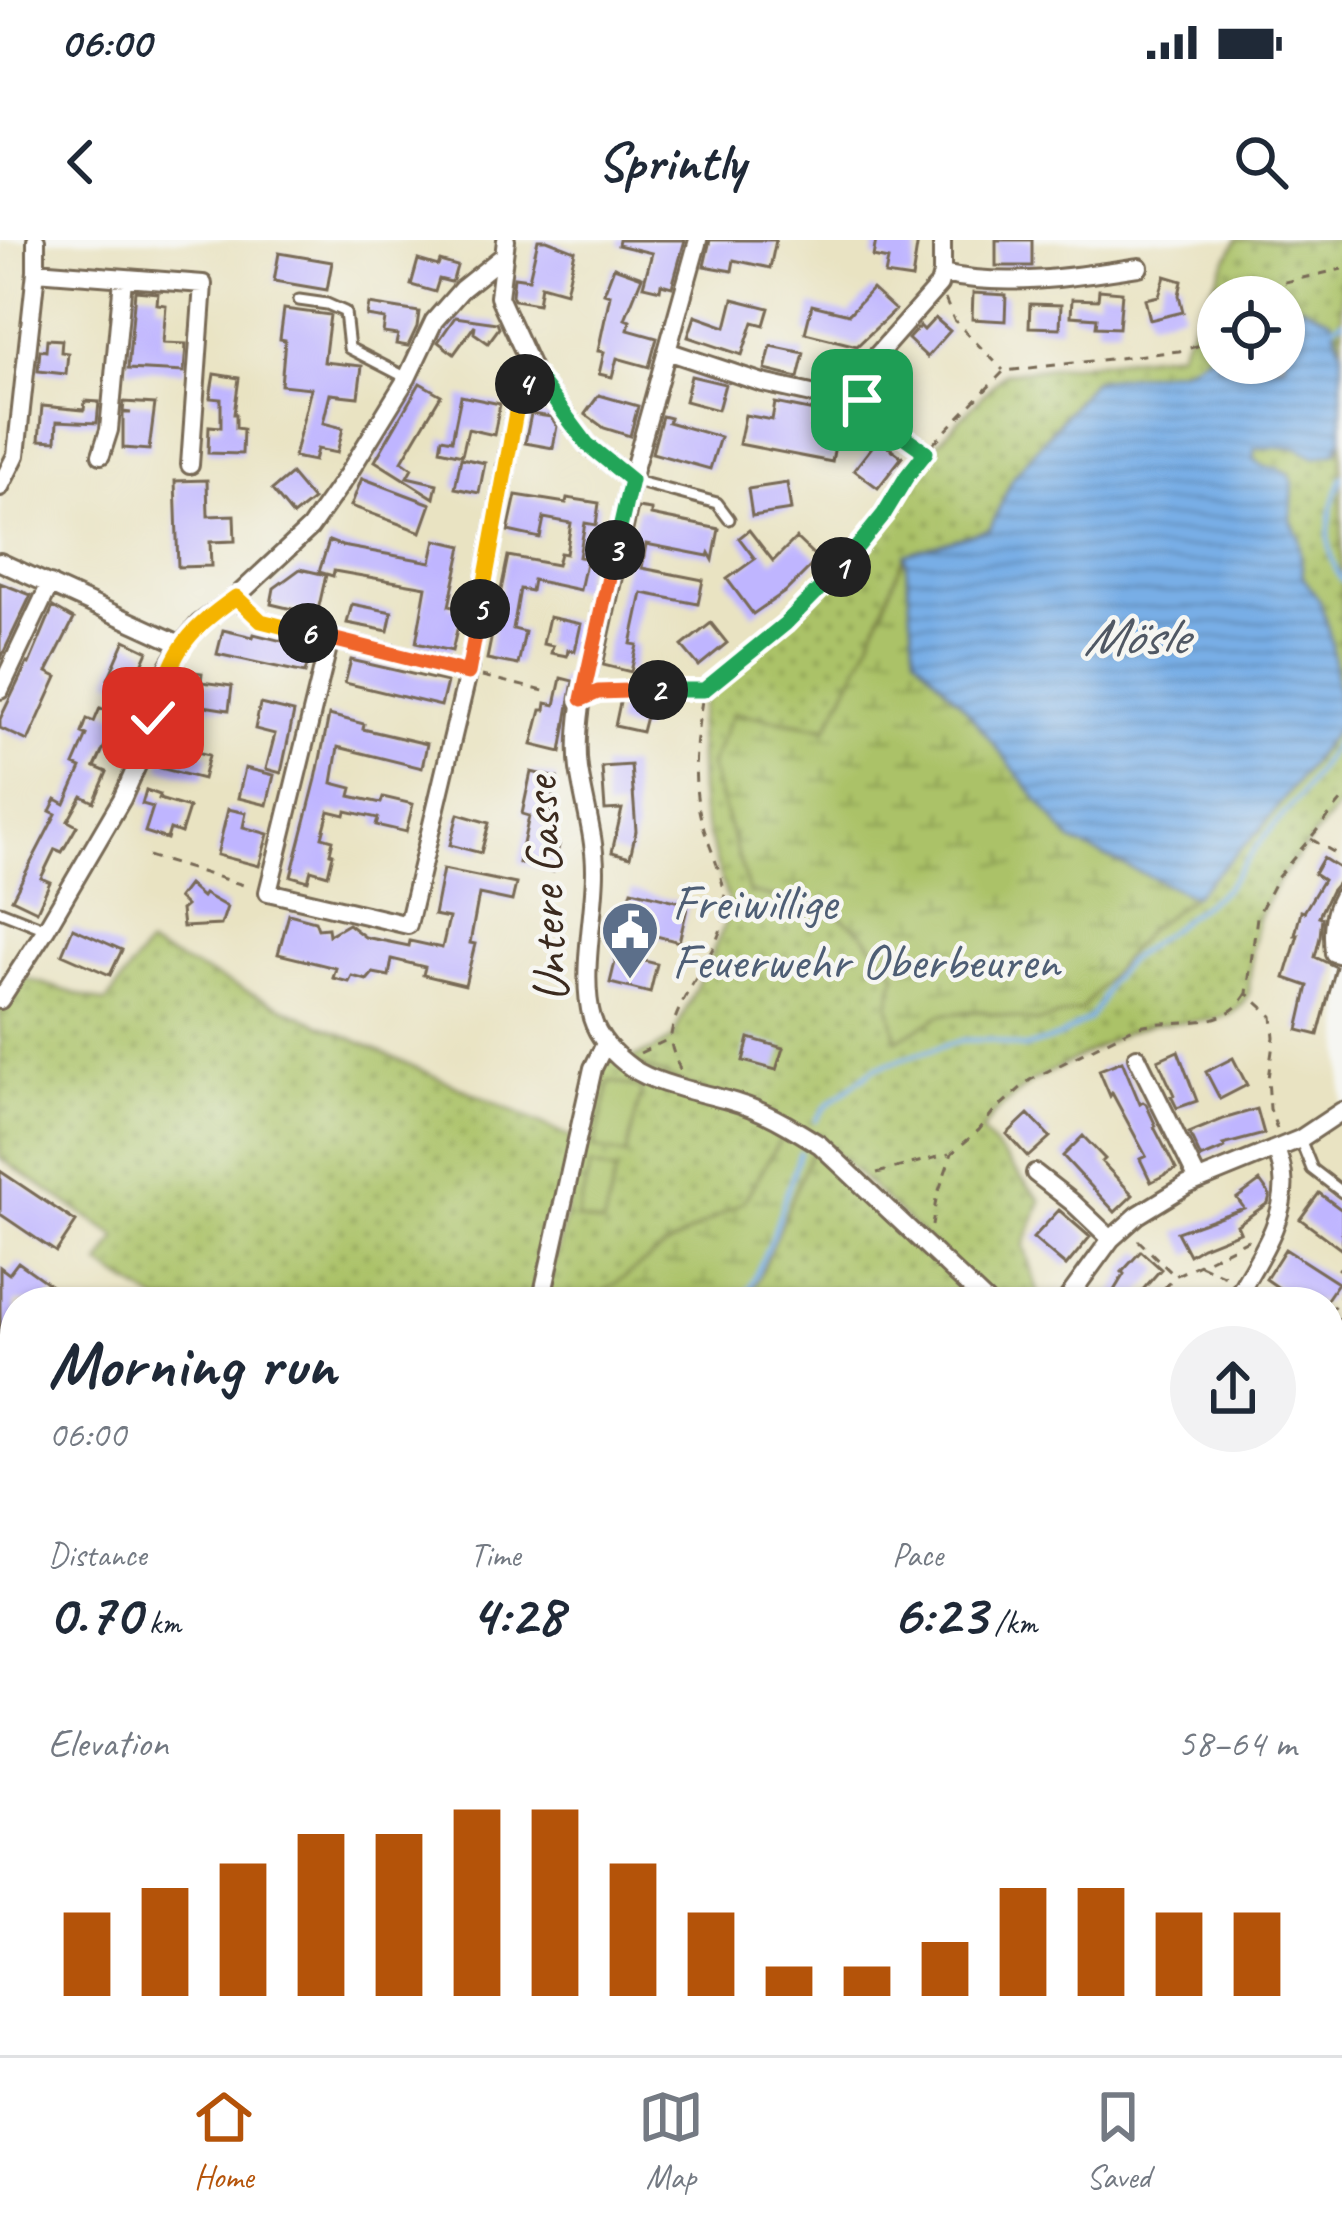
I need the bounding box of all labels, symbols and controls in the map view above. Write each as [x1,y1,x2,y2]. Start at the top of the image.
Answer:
text: 06:00 [60,14,151,71]
text: Sprintly [597,128,745,196]
icon: back [48,129,114,195]
icon: search [1228,129,1294,195]
map controls [1197,276,1305,384]
button: locate [1197,276,1305,384]
pin [811,349,913,451]
pin: 4 [495,354,555,414]
text: 4 [518,363,532,405]
icon: arrive [829,367,895,433]
pin: 3 [585,520,645,580]
text: 3 [608,529,622,571]
pin: 1 [811,537,871,597]
text: 1 [834,546,848,588]
pin: 5 [450,579,510,639]
text: 5 [473,588,487,630]
water label: Mösle [1083,602,1195,670]
pin: 6 [278,603,338,663]
text: 6 [300,612,316,654]
pin: 2 [628,660,688,720]
pin [102,667,204,769]
text: 2 [651,669,665,711]
icon: check [120,685,186,751]
street label: Untere Gasse [507,772,583,1004]
place label: Freiwillige Feuerwehr Oberbeuren [672,870,1063,993]
public building icon: Freiwillige Feuerwehr Oberbeuren [599,899,661,981]
text: Morning run [48,1323,336,1406]
button: share [1170,1326,1296,1452]
text: 06:00 [48,1410,126,1459]
text: Distance [48,1534,146,1576]
text: Time [470,1534,521,1576]
text: Pace [892,1534,943,1576]
text: 0.70 [48,1576,141,1652]
text: 4:28 [470,1576,563,1652]
text: 6:23 [892,1576,986,1652]
text: km [141,1602,181,1644]
text: /km [986,1602,1037,1644]
text: Elevation [48,1719,168,1768]
text: 58–64 m [1177,1719,1296,1768]
tab: Home [191,2084,257,2198]
tab: Map [638,2084,704,2198]
tab: Saved [1085,2084,1151,2198]

